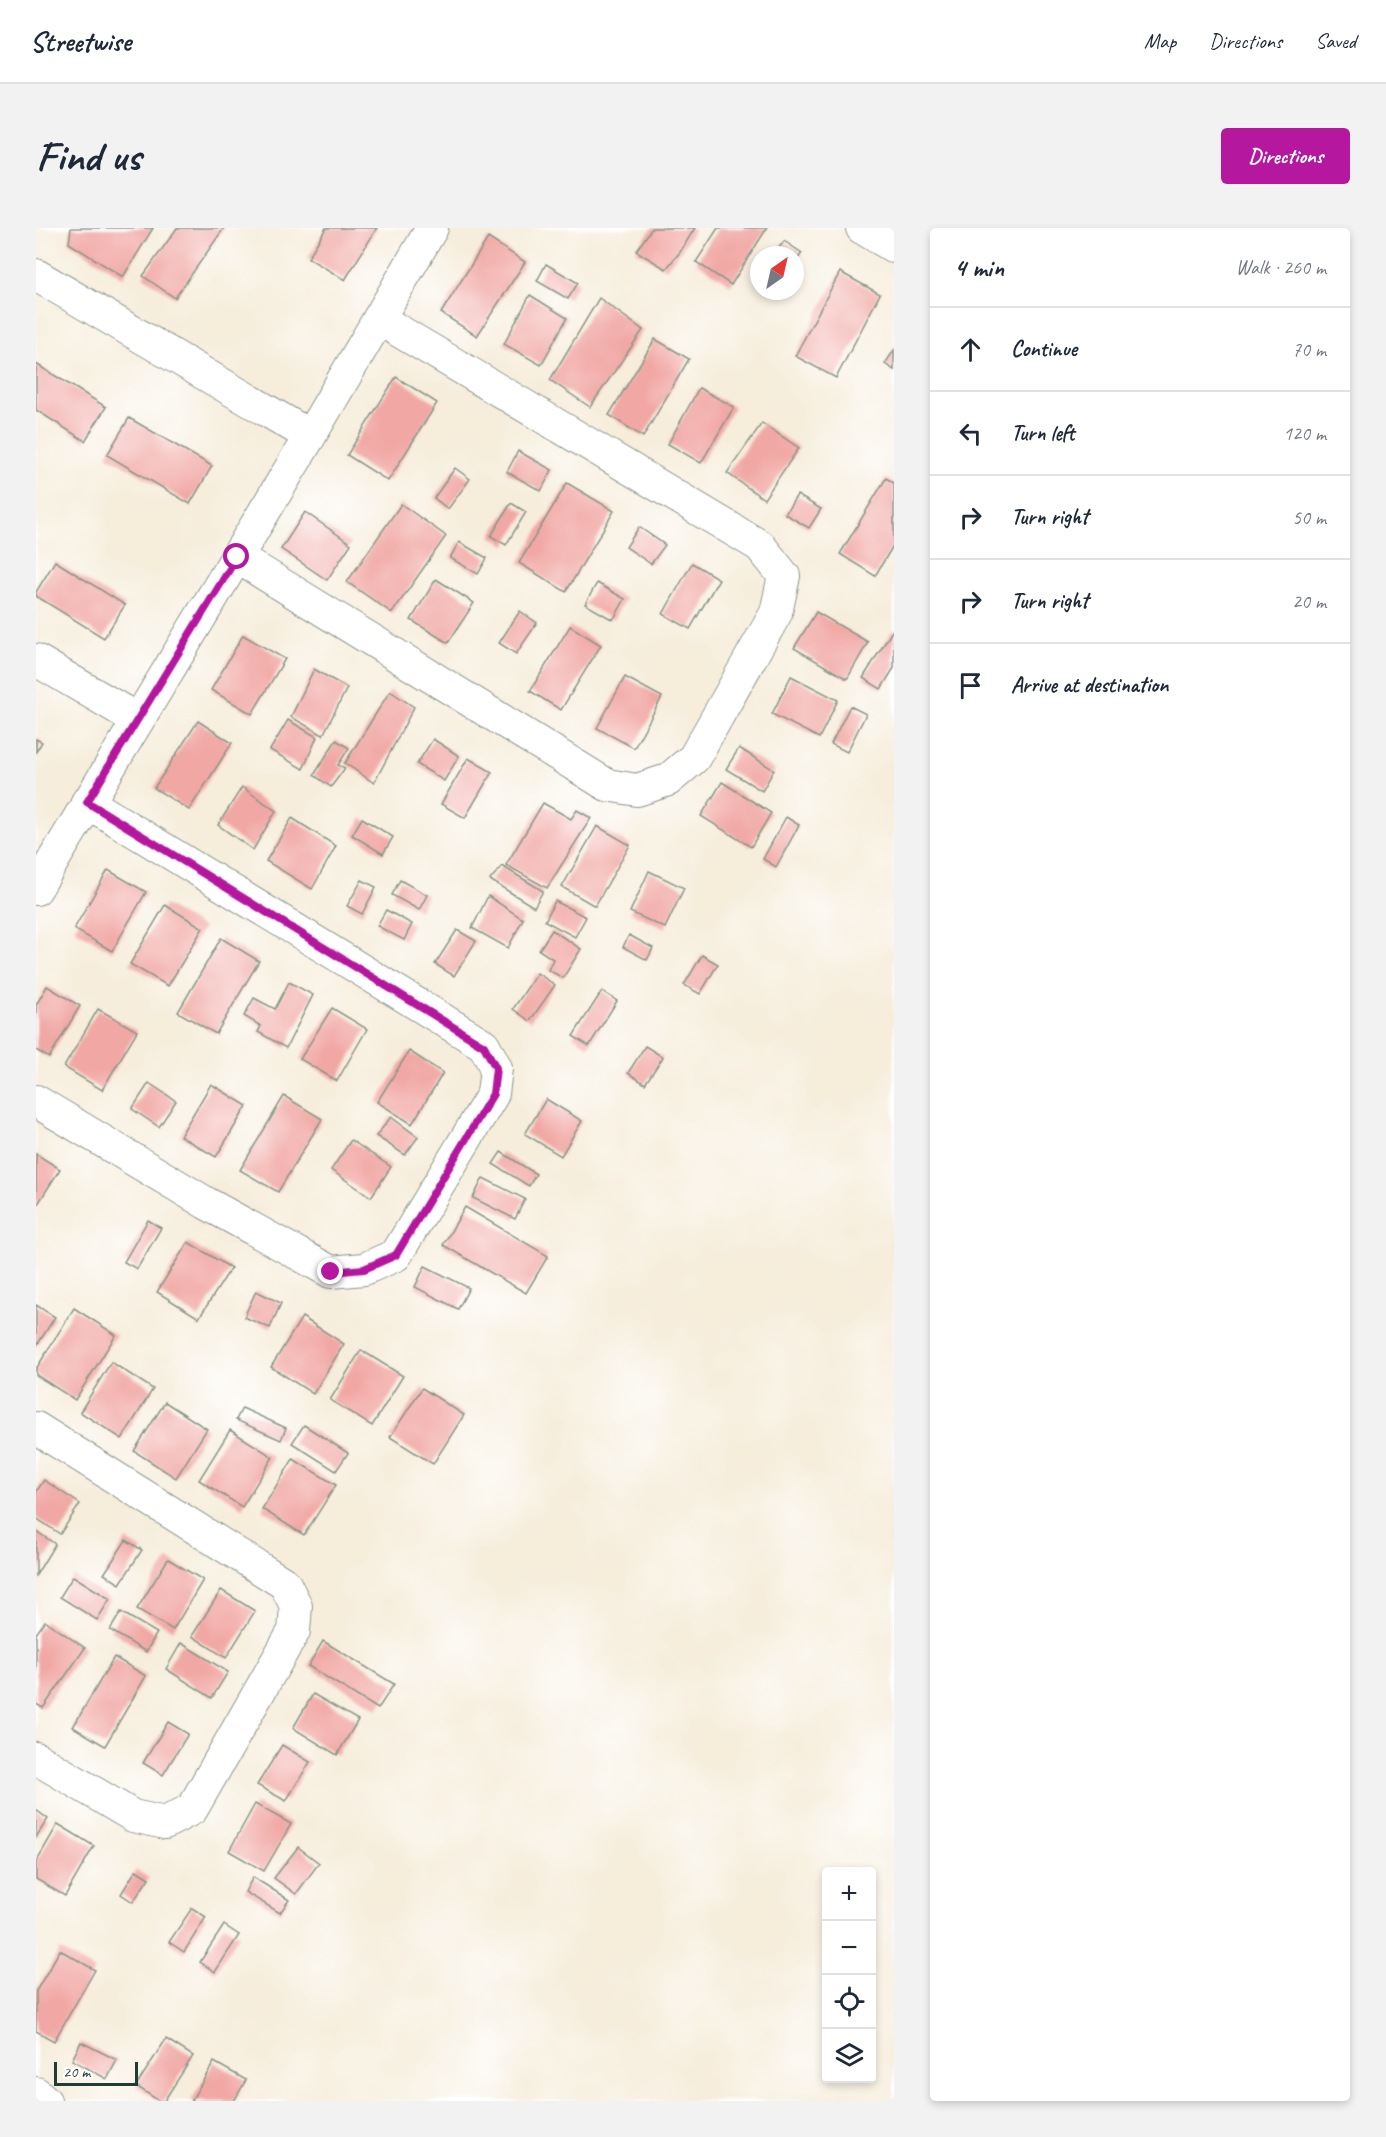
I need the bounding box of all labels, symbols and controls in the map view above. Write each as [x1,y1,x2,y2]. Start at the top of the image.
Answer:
text: Streetwise [30,24,131,59]
text: Map [1144,28,1176,54]
text: Directions [1209,28,1282,54]
text: Saved [1315,28,1356,54]
button: Directions [1221,128,1350,184]
text: Find us [36,130,141,183]
north arrow [750,246,804,300]
text: 4 min [954,251,1004,284]
text: Walk · 260 m [1236,255,1326,280]
icon: ahead [954,333,987,366]
text: Continue [1011,335,1077,363]
text: 70 m [1292,337,1326,362]
icon: left [954,417,987,450]
text: Turn left [1011,419,1075,447]
text: 120 m [1283,421,1326,446]
icon: right [954,501,987,534]
text: Turn right [1011,503,1088,531]
text: 50 m [1292,505,1326,530]
route start [223,543,249,569]
icon: right [954,585,987,618]
text: Turn right [1011,587,1088,615]
text: 20 m [1292,589,1326,614]
icon: arrive [954,669,987,702]
text: Arrive at destination [1011,671,1168,699]
route end [317,1258,343,1284]
map controls [822,1867,876,2083]
button: + [822,1867,876,1921]
button: − [822,1921,876,1975]
button: locate [822,1975,876,2029]
button: layers [822,2029,876,2083]
scale bar [54,2059,138,2086]
text: 20 m [63,2062,90,2082]

